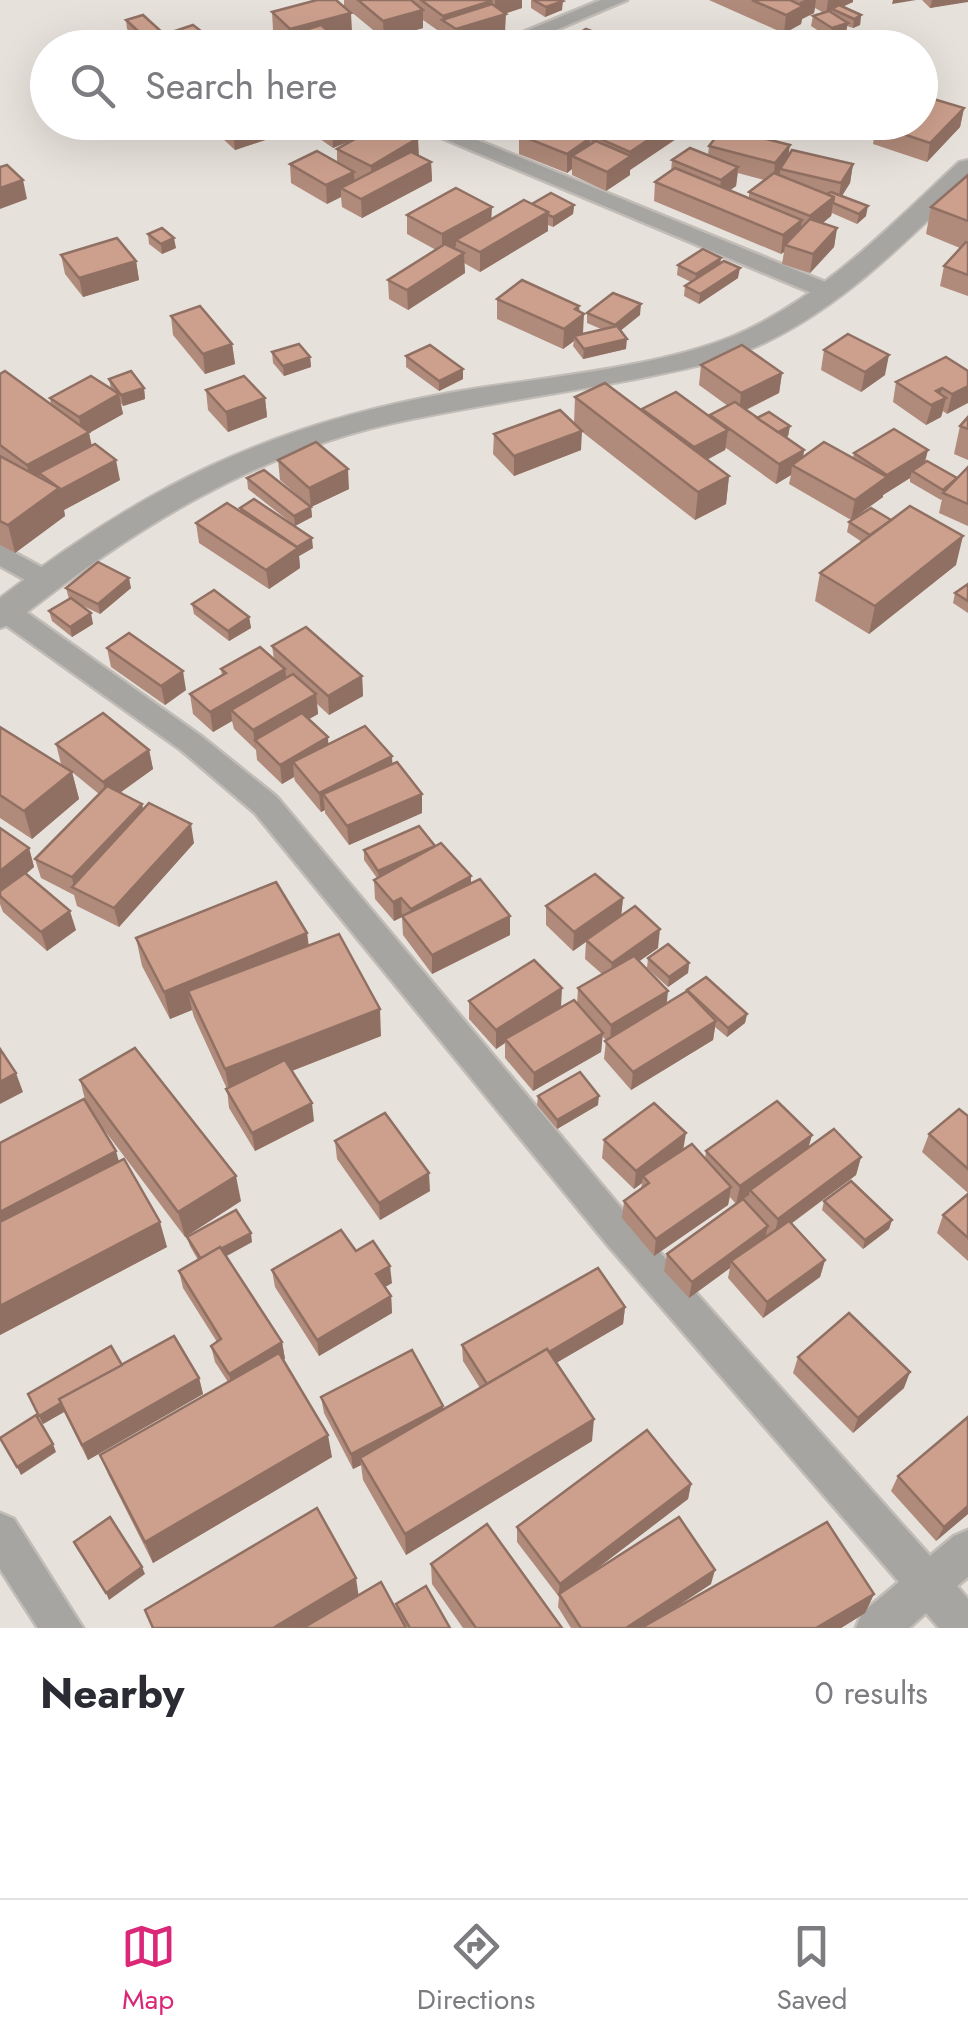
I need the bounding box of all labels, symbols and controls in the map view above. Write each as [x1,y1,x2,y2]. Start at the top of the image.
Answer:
search box [30,30,938,140]
icon: search [65,58,120,113]
text: Search here [145,58,337,113]
text: Nearby [40,1663,184,1724]
text: 0 results [815,1670,928,1716]
tab: Map [121,1919,176,2020]
tab: Directions [417,1919,535,2020]
tab: Saved [776,1919,847,2020]

